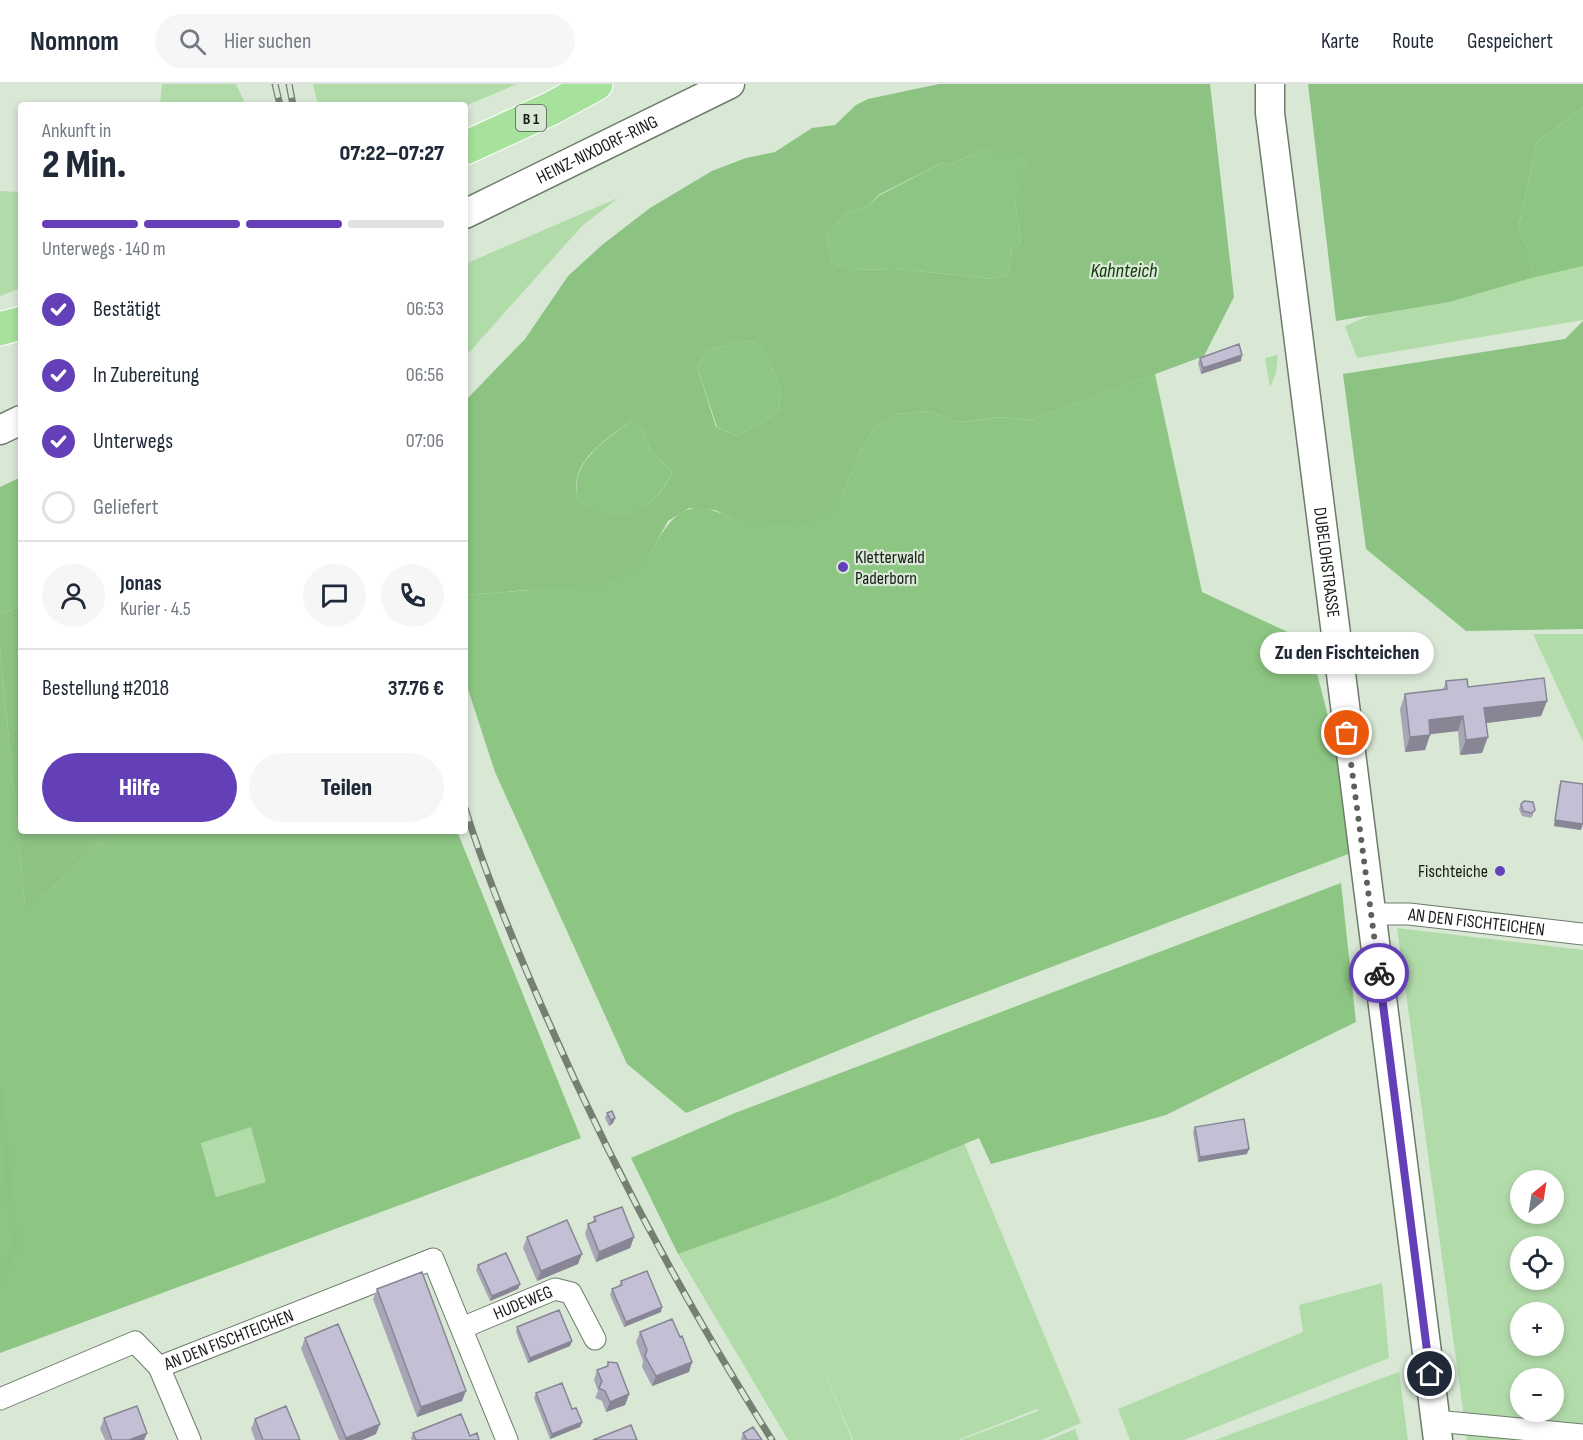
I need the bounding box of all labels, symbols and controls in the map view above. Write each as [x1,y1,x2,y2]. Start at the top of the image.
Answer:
search box [155,14,575,68]
text: Nomnom [30,25,119,58]
icon: search [176,25,209,58]
text: Hier suchen [224,28,311,55]
text: Karte [1321,29,1359,54]
text: Route [1392,29,1434,54]
text: Gespeichert [1467,29,1553,54]
road number: B 1 [516,105,546,131]
street label: HEINZ-NIXDORF-RING [533,111,661,188]
text: Ankunft in [42,119,111,143]
text: 07:22–07:27 [340,140,444,167]
text: 2 Min. [42,142,126,189]
text: Unterwegs · 140 m [42,237,166,261]
water label: Kahnteich [1091,259,1157,283]
icon: check [42,293,75,326]
text: Bestätigt [93,296,161,323]
text: 06:53 [406,297,444,321]
icon: check [42,359,75,392]
text: In Zubereitung [93,362,199,389]
text: 06:56 [406,363,444,387]
icon: check [42,425,75,458]
text: Unterwegs [93,428,173,455]
text: 07:06 [406,429,444,453]
text: Geliefert [93,494,158,521]
street label: DUBELOHSTRASSE [1309,506,1344,619]
place label: Kletterwald Paderborn [855,547,925,589]
marker: Kletterwald Paderborn [836,560,850,574]
button: person [42,564,105,627]
button: chat [303,564,366,627]
button: phone [381,564,444,627]
text: Jonas [120,570,162,597]
text: Kurier · 4.5 [120,597,191,621]
callout: Zu den Fischteichen [1260,631,1434,673]
text: Zu den Fischteichen [1275,641,1419,665]
text: Bestellung #2018 [42,675,169,702]
text: 37.76 € [388,675,444,702]
pin [1321,707,1372,758]
icon: bag [1330,716,1363,749]
button: Hilfe [42,753,237,822]
button: Teilen [249,753,444,822]
place label: Fischteiche [1418,861,1488,882]
marker: Fischteiche [1493,864,1507,878]
street label: AN DEN FISCHTEICHEN [1406,904,1546,941]
courier [1349,943,1409,1003]
icon: bike [1363,957,1396,990]
north arrow [1510,1170,1564,1224]
map controls [1510,1170,1564,1422]
button: locate [1510,1236,1564,1290]
street label: HUDEWEG [490,1281,556,1325]
button: + [1510,1302,1564,1356]
street label: AN DEN FISCHTEICHEN [160,1305,297,1375]
pin [1404,1348,1455,1399]
icon: home [1413,1357,1446,1390]
button: − [1510,1368,1564,1422]

